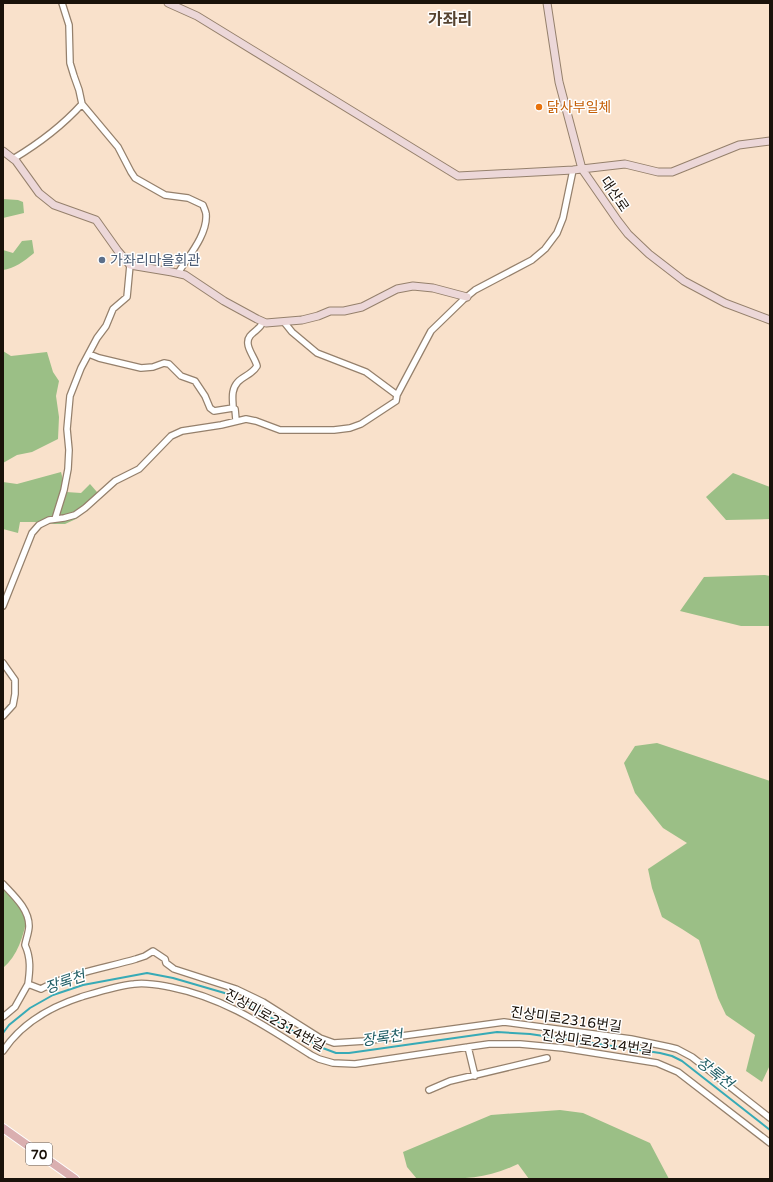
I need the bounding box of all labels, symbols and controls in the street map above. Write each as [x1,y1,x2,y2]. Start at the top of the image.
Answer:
district label: 가좌리 [428,10,472,30]
place label: 닭사부일체 [547,99,611,116]
marker: 닭사부일체 [534,102,544,112]
street label: 대산로 [597,174,633,215]
place label: 가좌리마을회관 [110,252,200,269]
marker: 가좌리마을회관 [97,255,107,265]
water label: 장록천 [42,966,90,997]
street label: 진상미로2314번길 [221,986,328,1055]
street label: 진상미로2316번길 [509,1003,623,1036]
water label: 장록천 [360,1026,406,1050]
street label: 진상미로2314번길 [540,1026,654,1059]
water label: 장록천 [693,1053,739,1094]
road number: 70 [26,1143,52,1165]

